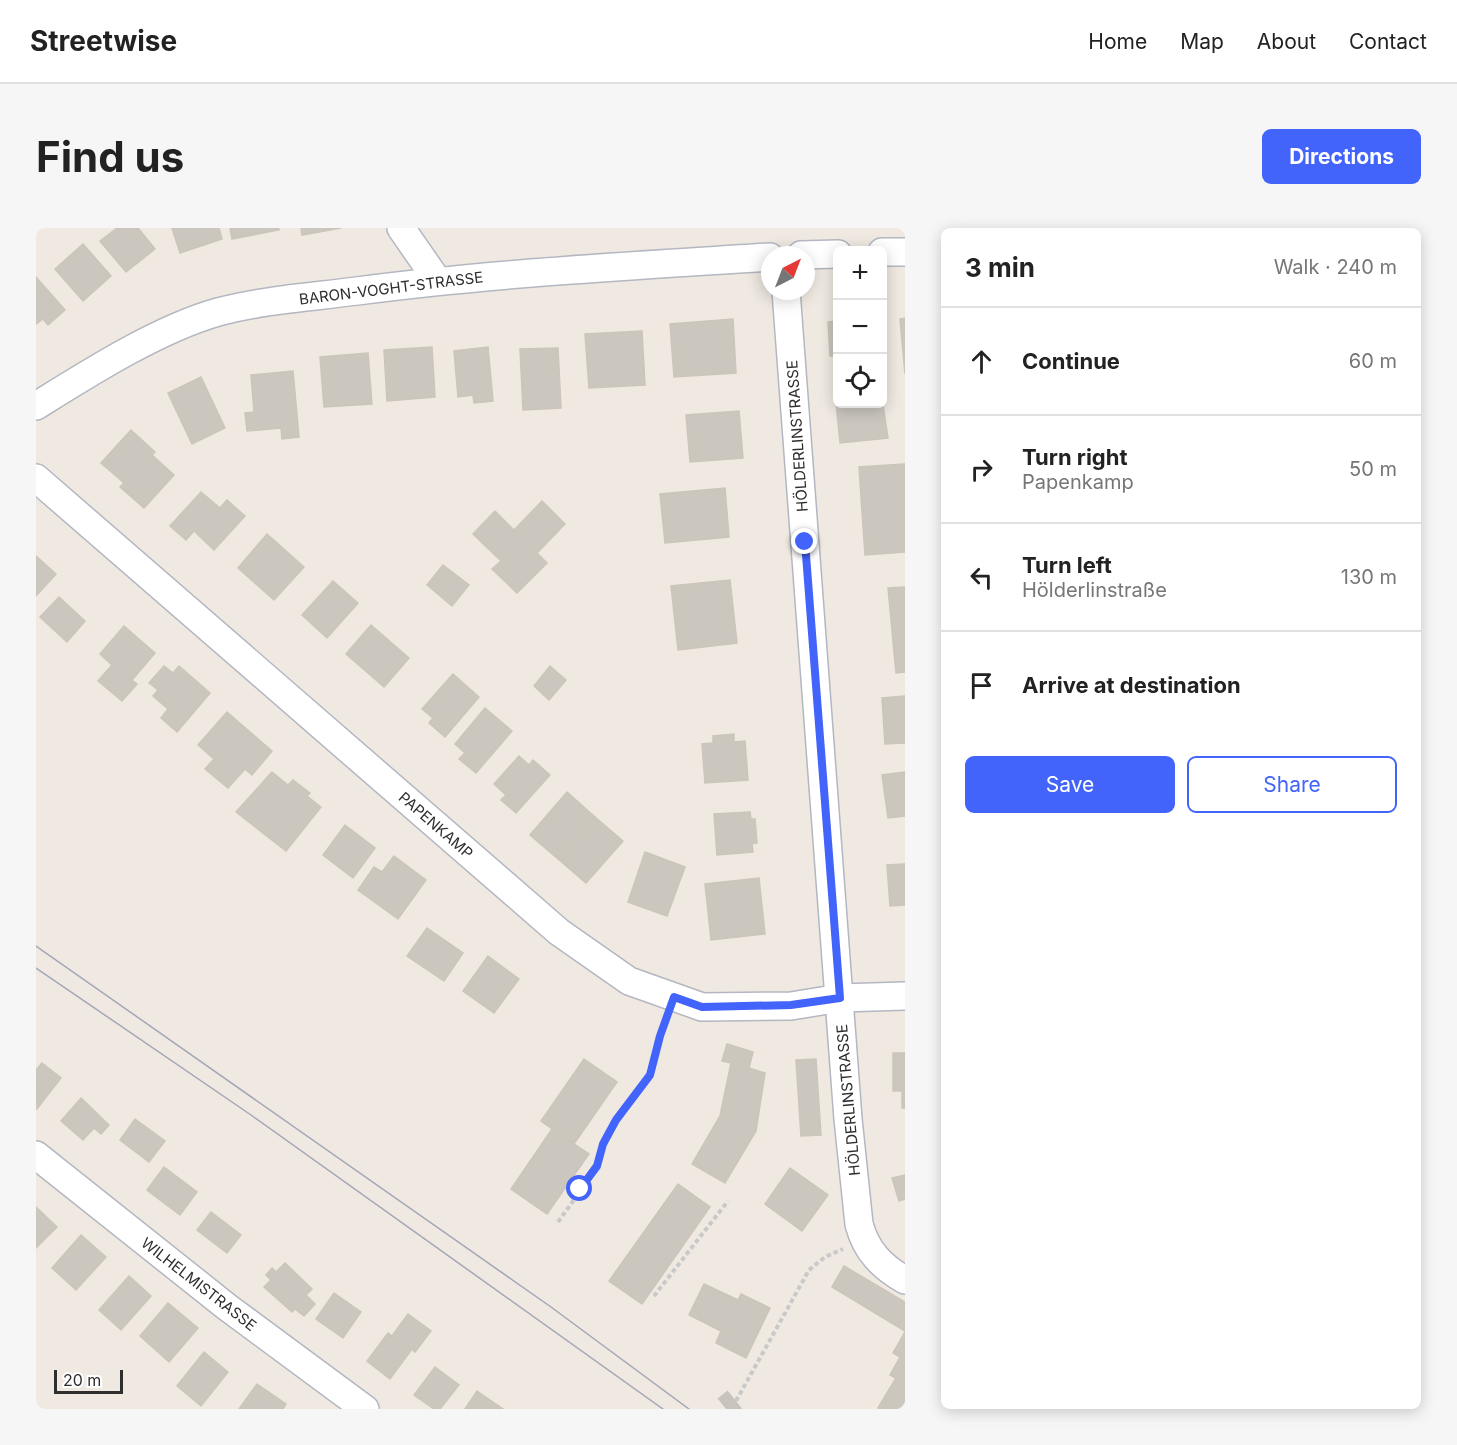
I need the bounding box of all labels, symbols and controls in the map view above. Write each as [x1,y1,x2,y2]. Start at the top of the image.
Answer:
text: Streetwise [30,24,177,58]
text: Home [1088,29,1147,54]
text: Map [1180,29,1224,54]
text: About [1257,29,1316,54]
text: Contact [1349,29,1427,54]
button: Directions [1262,129,1421,184]
text: Find us [36,131,184,182]
north arrow [761,246,815,300]
map controls [833,246,887,408]
button: + [833,246,887,300]
text: 3 min [965,252,1035,283]
text: Walk · 240 m [1274,255,1397,279]
street label: BARON-VOGHT-STRASSE [298,267,484,309]
button: − [833,300,887,354]
icon: ahead [965,345,998,378]
text: Continue [1022,348,1120,374]
text: 60 m [1349,349,1397,373]
button: locate [833,354,887,408]
street label: HÖLDERLINSTRASSE [782,360,812,512]
text: Turn right [1022,444,1128,470]
icon: right [965,453,998,486]
text: 50 m [1349,457,1397,481]
text: Papenkamp [1022,470,1134,494]
route end [791,528,817,554]
text: Turn left [1022,552,1112,578]
icon: left [965,561,998,594]
text: 130 m [1341,565,1397,589]
text: Hölderlinstraße [1022,578,1167,602]
icon: arrive [965,669,998,702]
text: Arrive at destination [1022,672,1241,698]
button: Save [965,756,1175,813]
button: Share [1187,756,1397,813]
street label: PAPENKAMP [395,788,477,862]
street label: HÖLDERLINSTRASSE [832,1023,864,1177]
route start [566,1175,592,1201]
street label: WILHELMISTRASSE [138,1233,260,1335]
scale bar [54,1367,123,1394]
text: 20 m [63,1370,101,1390]

